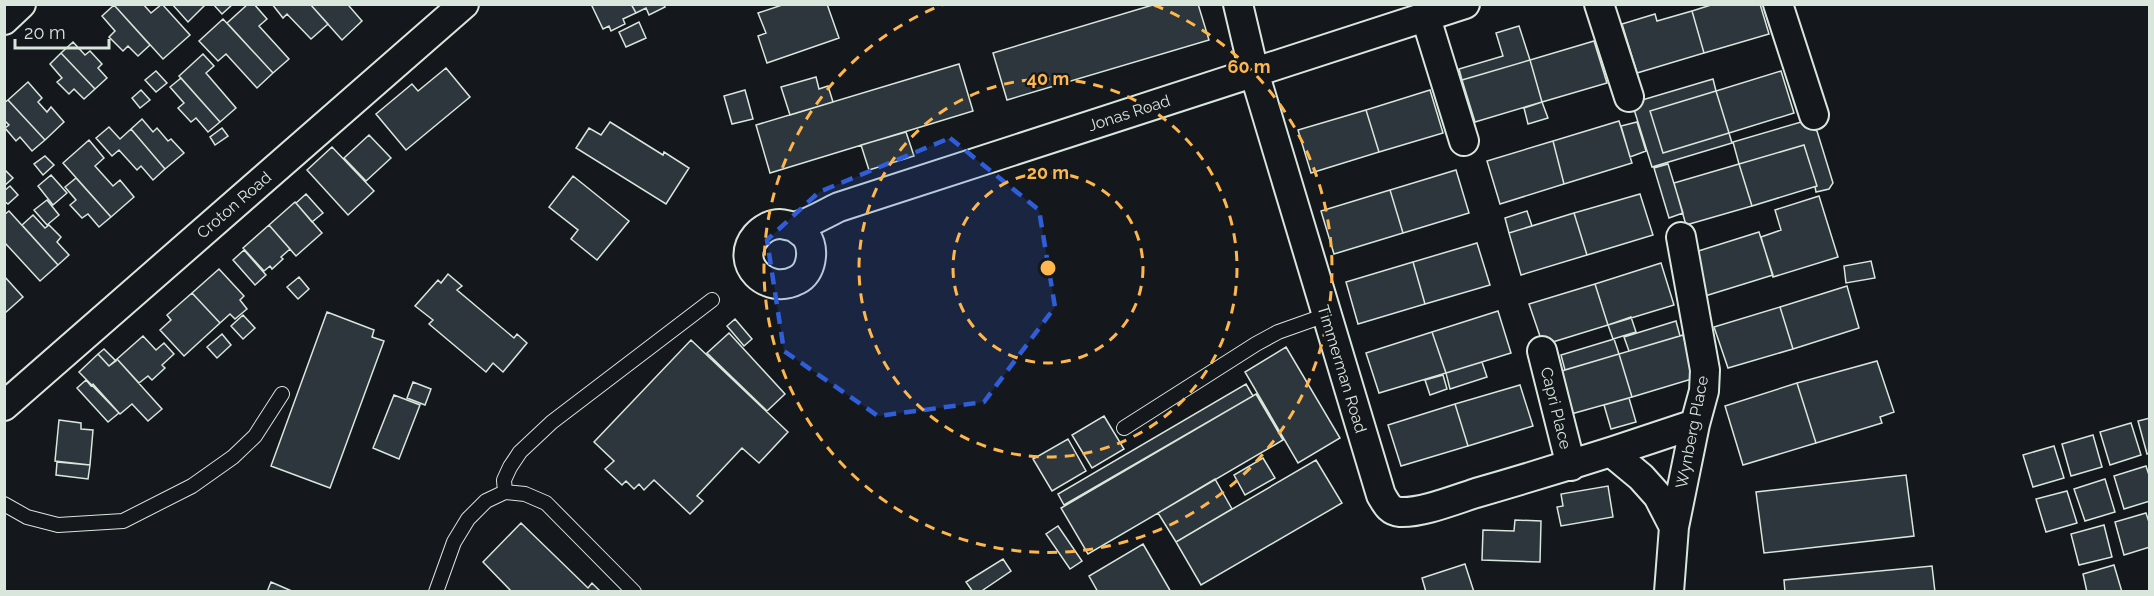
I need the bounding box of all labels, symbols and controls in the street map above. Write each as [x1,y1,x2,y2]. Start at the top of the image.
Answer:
scale bar [15,12,110,50]
text: 20 m [24,22,66,43]
text: 60 m [1227,56,1271,77]
text: 40 m [1027,68,1069,89]
street label: Jonas Road [1085,91,1173,135]
text: 20 m [1027,162,1069,183]
street label: Croton Road [193,168,275,242]
centre of rings [1038,258,1058,278]
street label: Timmerman Road [1313,303,1371,435]
street label: Capri Place [1537,365,1575,451]
street label: Wynberg Place [1672,374,1712,490]

